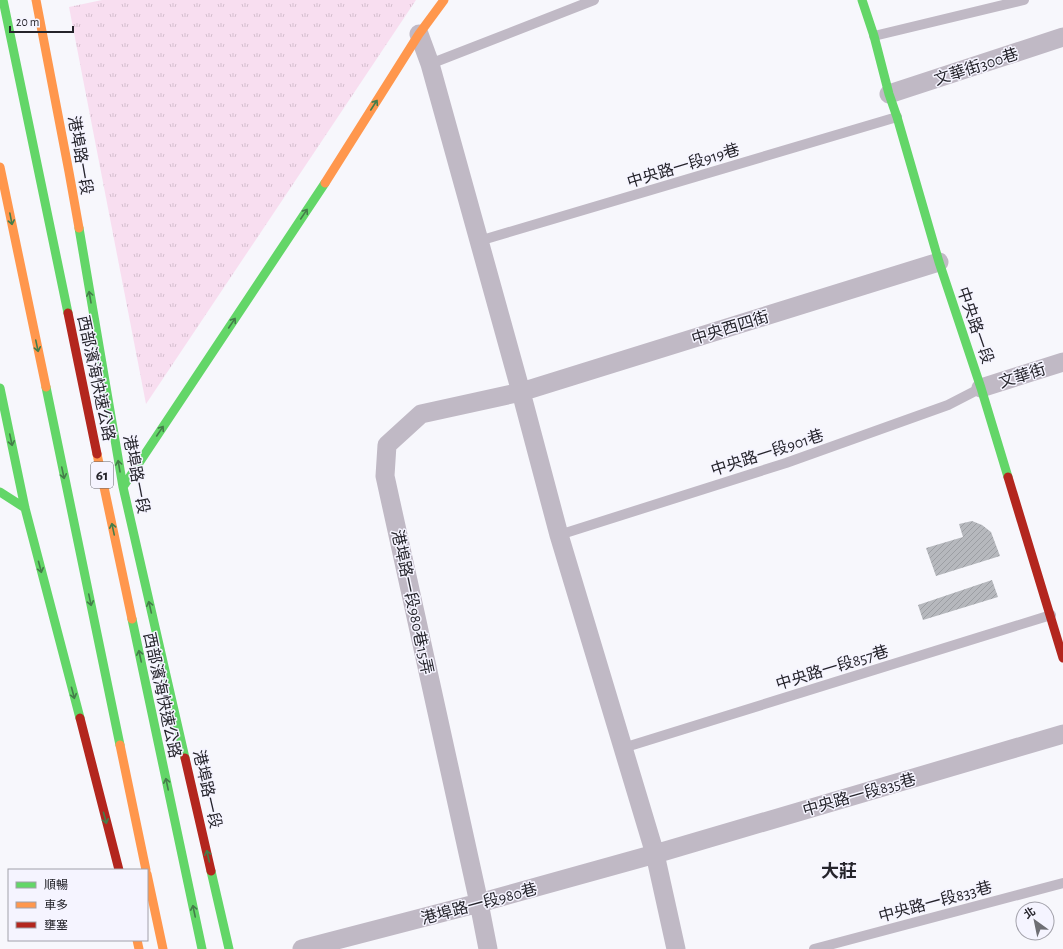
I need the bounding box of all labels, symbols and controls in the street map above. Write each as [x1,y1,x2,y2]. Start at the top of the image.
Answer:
scale bar [10,8,73,34]
text: 20 m [16,16,39,28]
street label: 文華街300巷 [932,45,1020,88]
one-way arrow [370,100,378,111]
street label: 港埠路一段 [65,114,96,196]
street label: 中央路一段919巷 [625,140,741,191]
one-way arrow [300,209,308,220]
one-way arrow [7,212,15,225]
street label: 中央路一段 [954,285,997,366]
one-way arrow [86,291,94,304]
street label: 中央西四街 [689,308,771,347]
street label: 西部濱海快速公路 [75,314,118,442]
one-way arrow [228,318,236,329]
one-way arrow [33,339,41,352]
street label: 文華街 [997,360,1048,391]
one-way arrow [156,426,164,437]
street label: 中央路一段901巷 [709,426,826,479]
one-way arrow [7,433,15,446]
street label: 港埠路一段 [121,433,152,515]
one-way arrow [115,460,123,473]
road number: 61 [91,462,113,488]
one-way arrow [60,466,68,479]
one-way arrow [109,523,117,536]
street label: 港埠路一段980巷15弄 [389,528,436,676]
one-way arrow [37,560,44,573]
one-way arrow [86,594,94,607]
one-way arrow [146,601,154,614]
street label: 西部濱海快速公路 [141,631,184,759]
street label: 中央路一段857巷 [774,642,891,693]
one-way arrow [136,650,144,663]
one-way arrow [69,686,77,699]
street label: 港埠路一段 [190,748,225,830]
street label: 中央路一段835巷 [801,770,918,819]
one-way arrow [162,777,170,790]
one-way arrow [102,812,110,825]
one-way arrow [203,850,211,863]
district label: 大莊 [821,862,857,881]
legend [8,869,148,941]
street label: 中央路一段833巷 [877,878,994,925]
text: 順暢 [44,879,68,891]
street label: 港埠路一段980巷 [419,880,539,927]
text: 車多 [44,898,68,911]
north arrow [1015,901,1055,941]
one-way arrow [189,905,197,918]
text: 北 [1022,905,1037,921]
text: 壅塞 [44,918,68,931]

